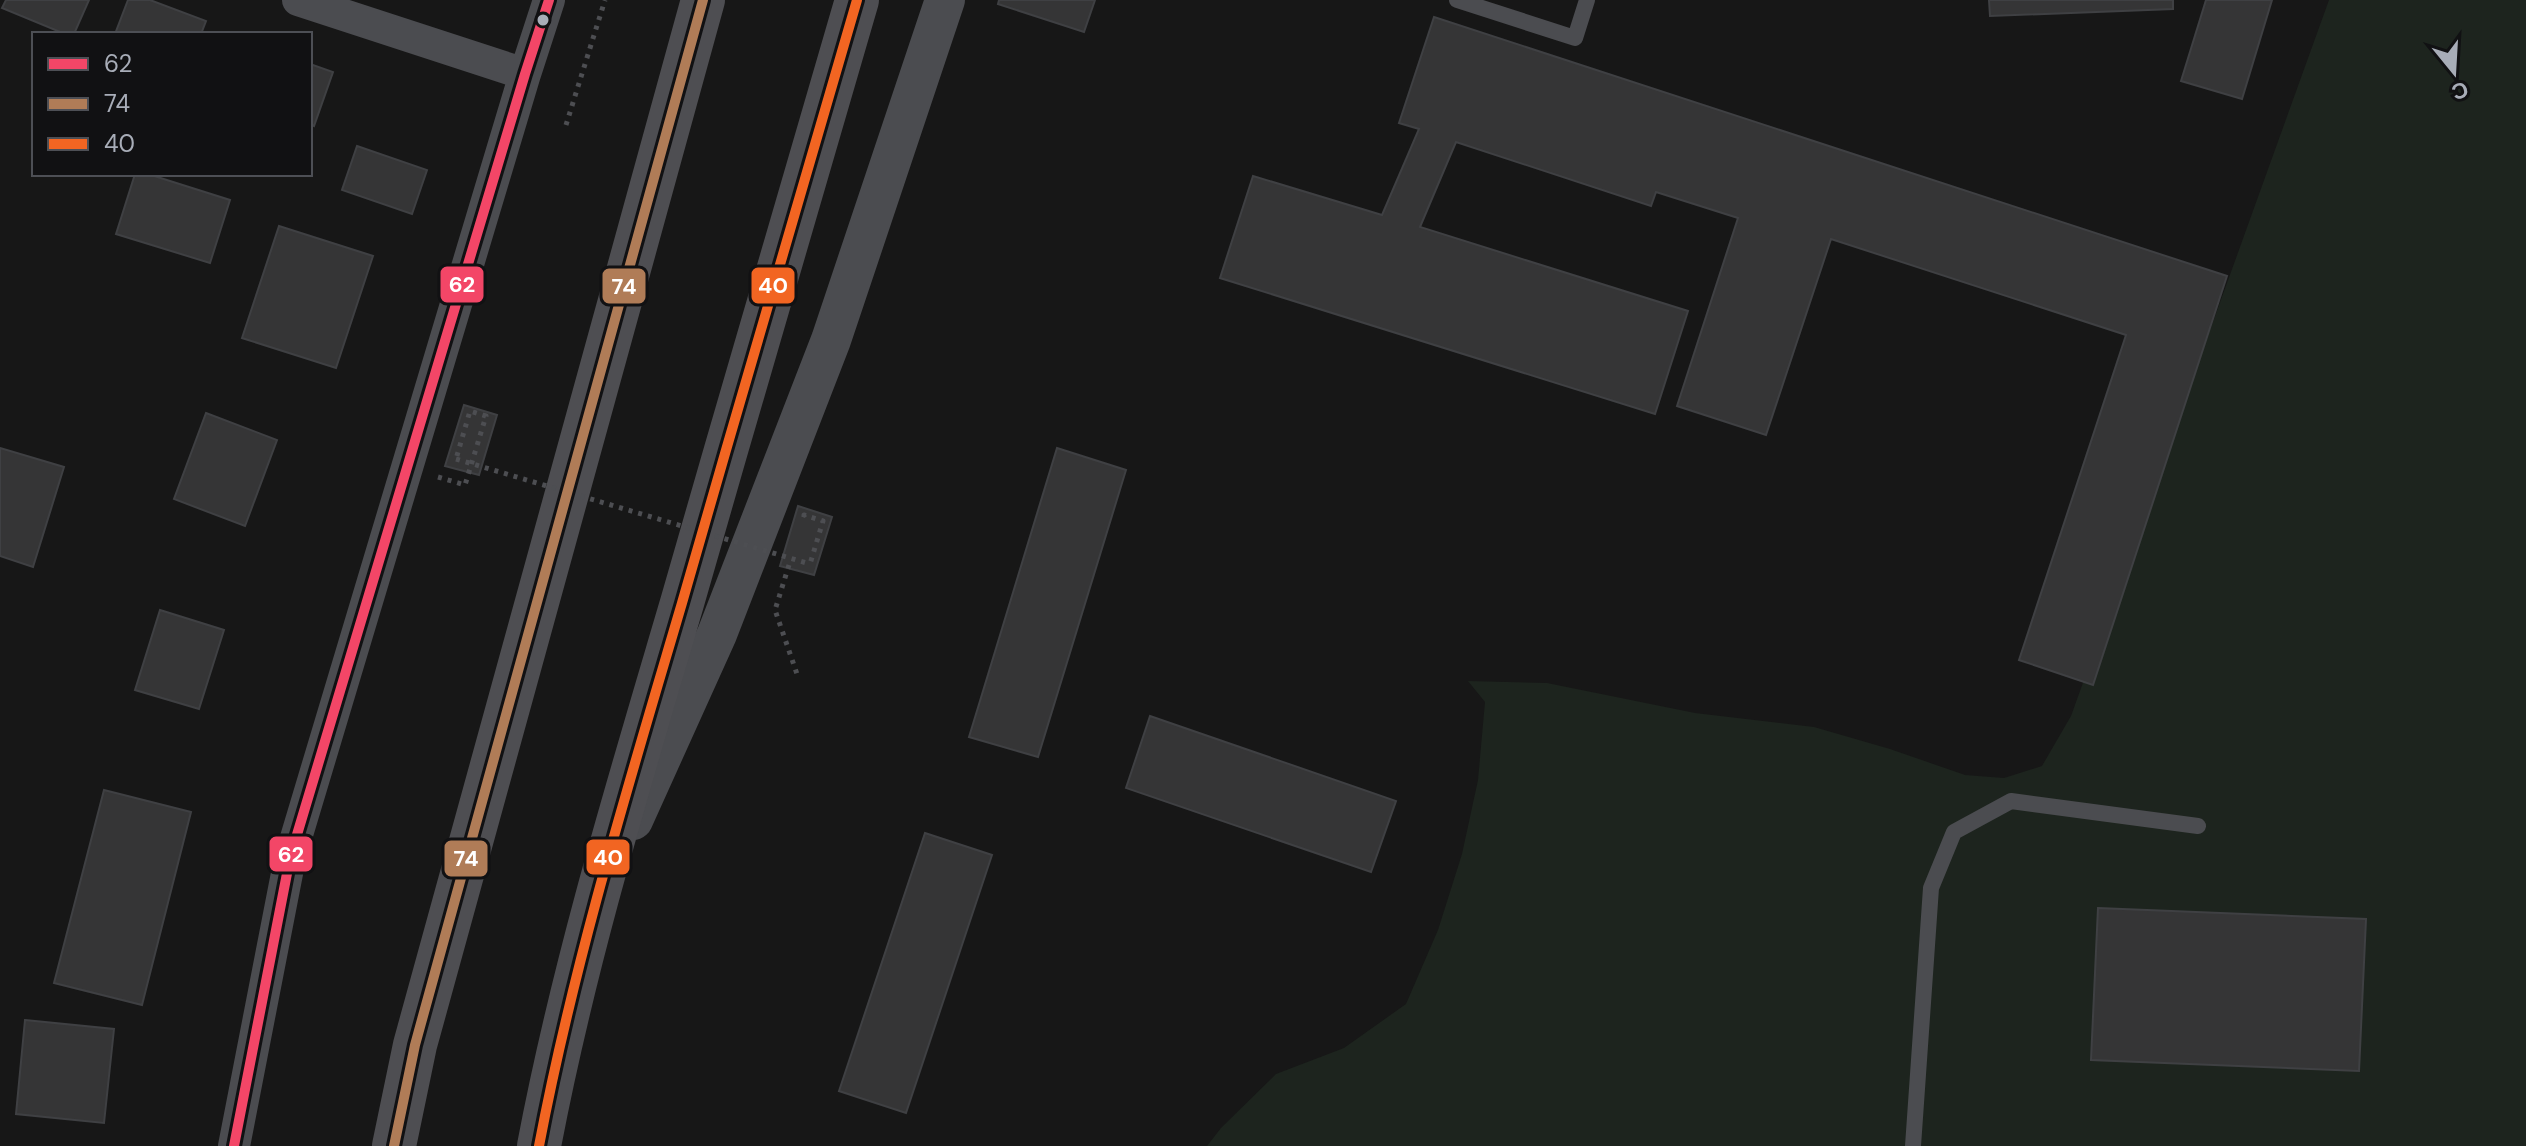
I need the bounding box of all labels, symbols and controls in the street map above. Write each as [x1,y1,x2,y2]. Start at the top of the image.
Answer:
unlabelled marker [535,12,551,28]
legend [32,32,312,176]
north arrow [2414,32,2494,112]
text: 62 [104,48,132,79]
text: С [2448,74,2472,107]
text: 74 [104,88,130,119]
text: 40 [104,128,135,159]
line badge: 62 [439,265,485,304]
line badge: 40 [750,266,796,305]
line badge: 74 [601,267,647,305]
text: 62 [449,270,475,299]
text: 40 [758,271,788,300]
text: 74 [612,272,636,301]
line badge: 62 [268,835,314,873]
line badge: 40 [585,838,631,876]
line badge: 74 [443,839,489,878]
text: 62 [278,840,304,869]
text: 40 [593,843,623,872]
text: 74 [454,844,478,873]

